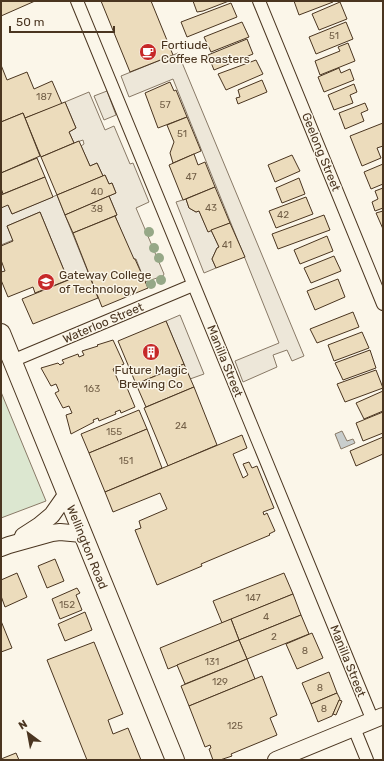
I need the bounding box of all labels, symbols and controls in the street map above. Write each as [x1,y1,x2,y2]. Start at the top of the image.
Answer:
scale bar [10,8,114,34]
text: 50 m [16,15,44,29]
house number: 51 [329,30,339,42]
place label: Fortiude Coffee Roasters [161,38,250,66]
cafe icon: Fortiude Coffee Roasters [138,42,158,62]
house number: 187 [36,91,52,103]
house number: 57 [159,99,171,111]
street label: Geelong Street [299,111,343,194]
house number: 51 [177,128,187,140]
house number: 47 [185,171,197,183]
house number: 40 [91,186,103,198]
house number: 43 [205,202,217,214]
house number: 38 [91,203,103,215]
house number: 42 [277,209,289,221]
house number: 41 [222,239,232,251]
place label: Gateway College of Technology [59,268,152,296]
school or university icon: Gateway College of Technology [36,272,56,292]
street label: Waterloo Street [61,300,146,346]
street label: Manilla Street [204,323,246,399]
building icon: Future Magic Brewing Co [141,342,161,362]
place label: Future Magic Brewing Co [115,363,188,391]
house number: 163 [84,383,100,395]
house number: 24 [175,420,187,432]
house number: 155 [106,426,122,438]
house number: 151 [119,455,133,467]
street label: Wellington Road [64,503,110,591]
house number: 147 [245,592,261,604]
house number: 152 [59,599,75,611]
house number: 4 [263,611,269,623]
street label: Manilla Street [327,623,369,699]
house number: 2 [271,631,277,643]
house number: 8 [302,645,308,657]
house number: 131 [205,656,219,668]
house number: 129 [212,676,228,688]
house number: 8 [317,682,323,694]
house number: 8 [321,703,327,715]
north arrow [8,713,48,753]
text: N [16,717,30,733]
house number: 125 [227,720,243,732]

